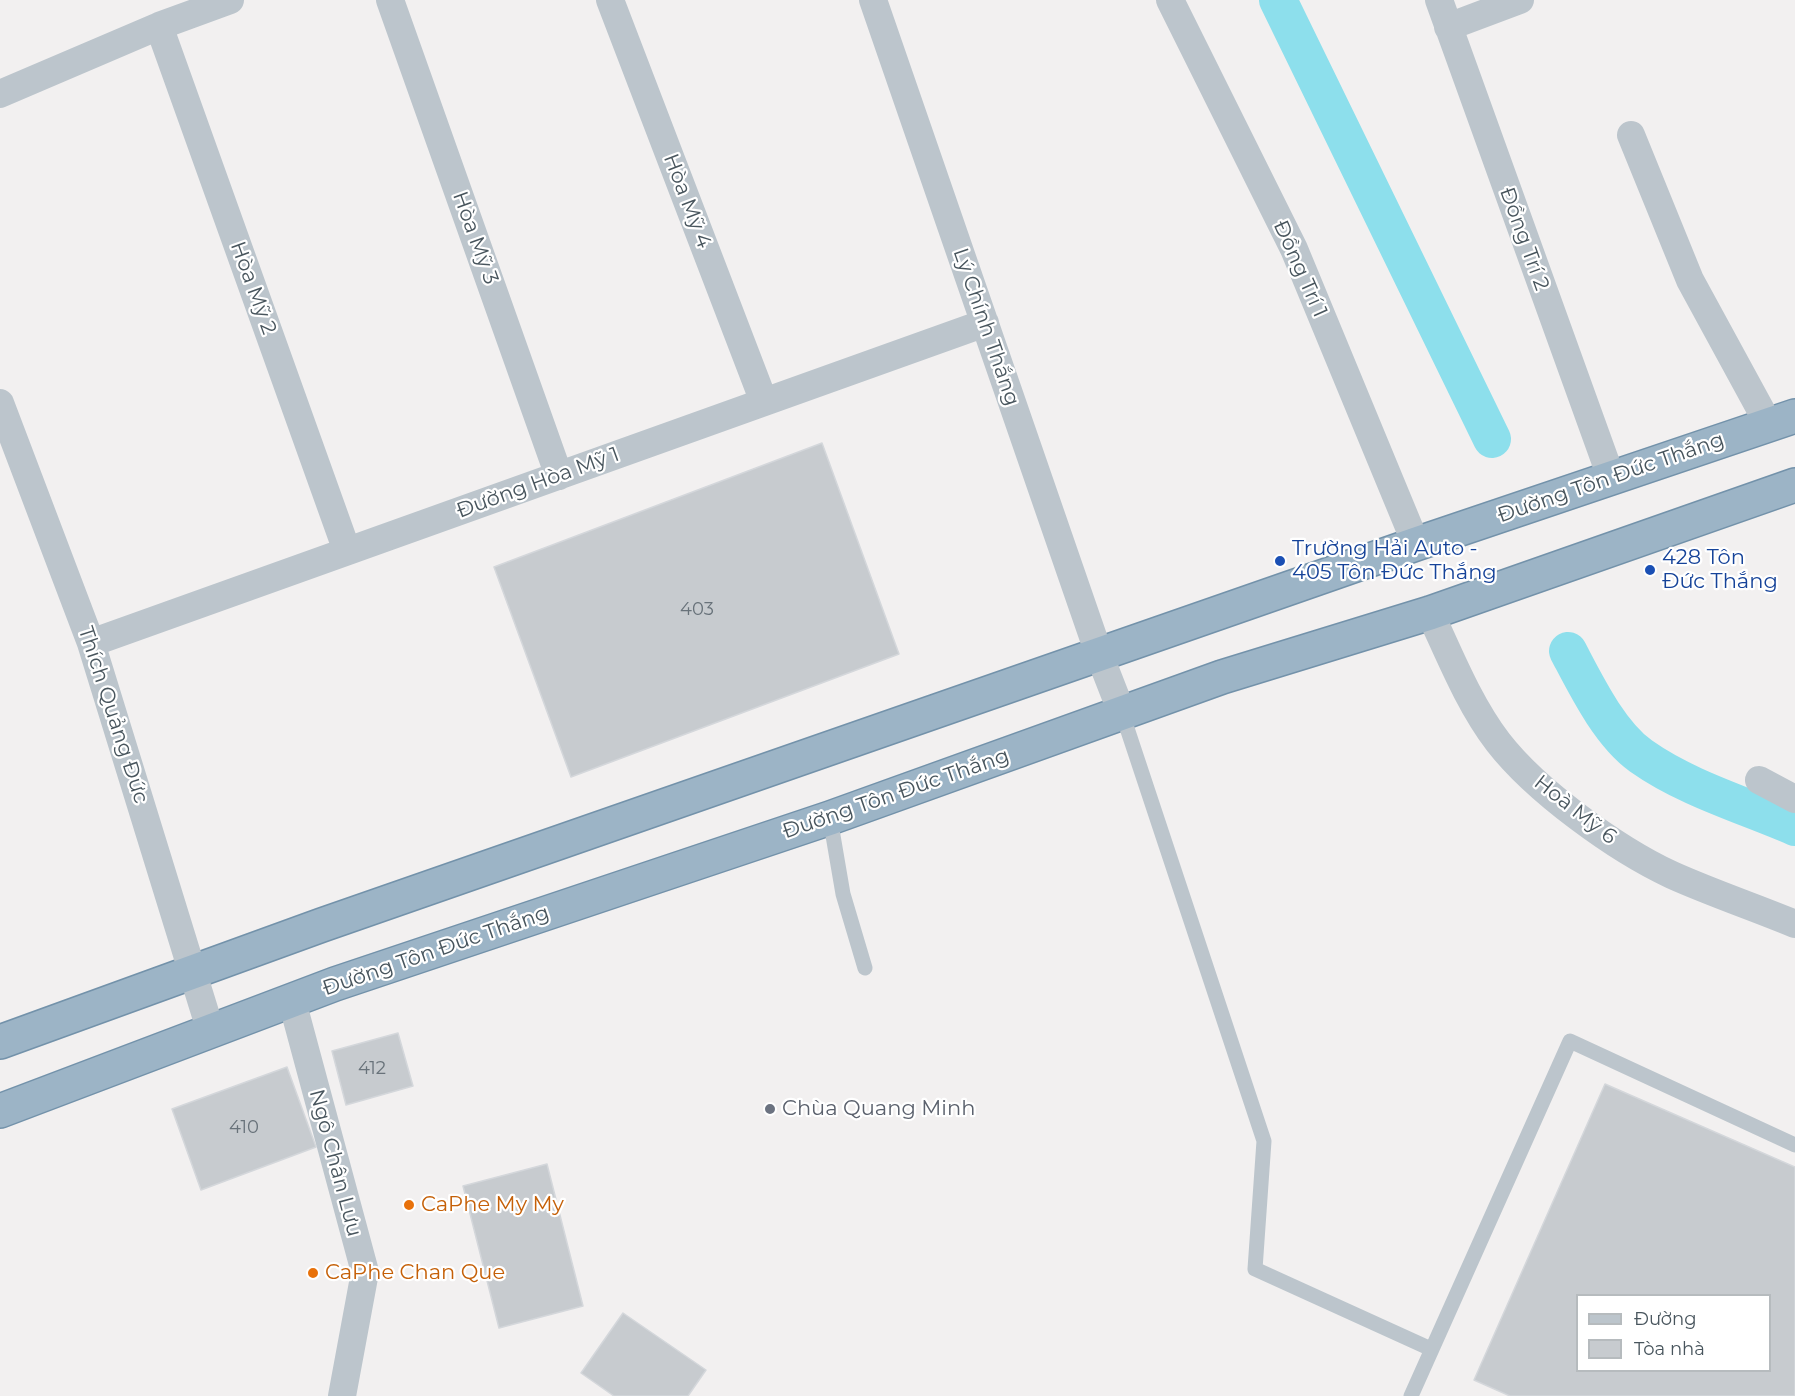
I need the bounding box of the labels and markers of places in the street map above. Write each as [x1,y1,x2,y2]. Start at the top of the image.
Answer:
place label: Trường Hải Auto - 405 Tôn Đức Thắng [1292,536,1497,586]
place label: 428 Tôn Đức Thắng [1662,545,1778,595]
marker: Trường Hải Auto - 405 Tôn Đức Thắng [1273,554,1287,568]
marker: 428 Tôn Đức Thắng [1643,563,1657,577]
place label: Chùa Quang Minh [782,1096,975,1122]
marker: Chùa Quang Minh [763,1102,777,1116]
place label: CaPhe My My [421,1192,564,1218]
marker: CaPhe My My [402,1198,416,1212]
place label: CaPhe Chan Que [325,1260,505,1286]
marker: CaPhe Chan Que [306,1266,320,1280]

